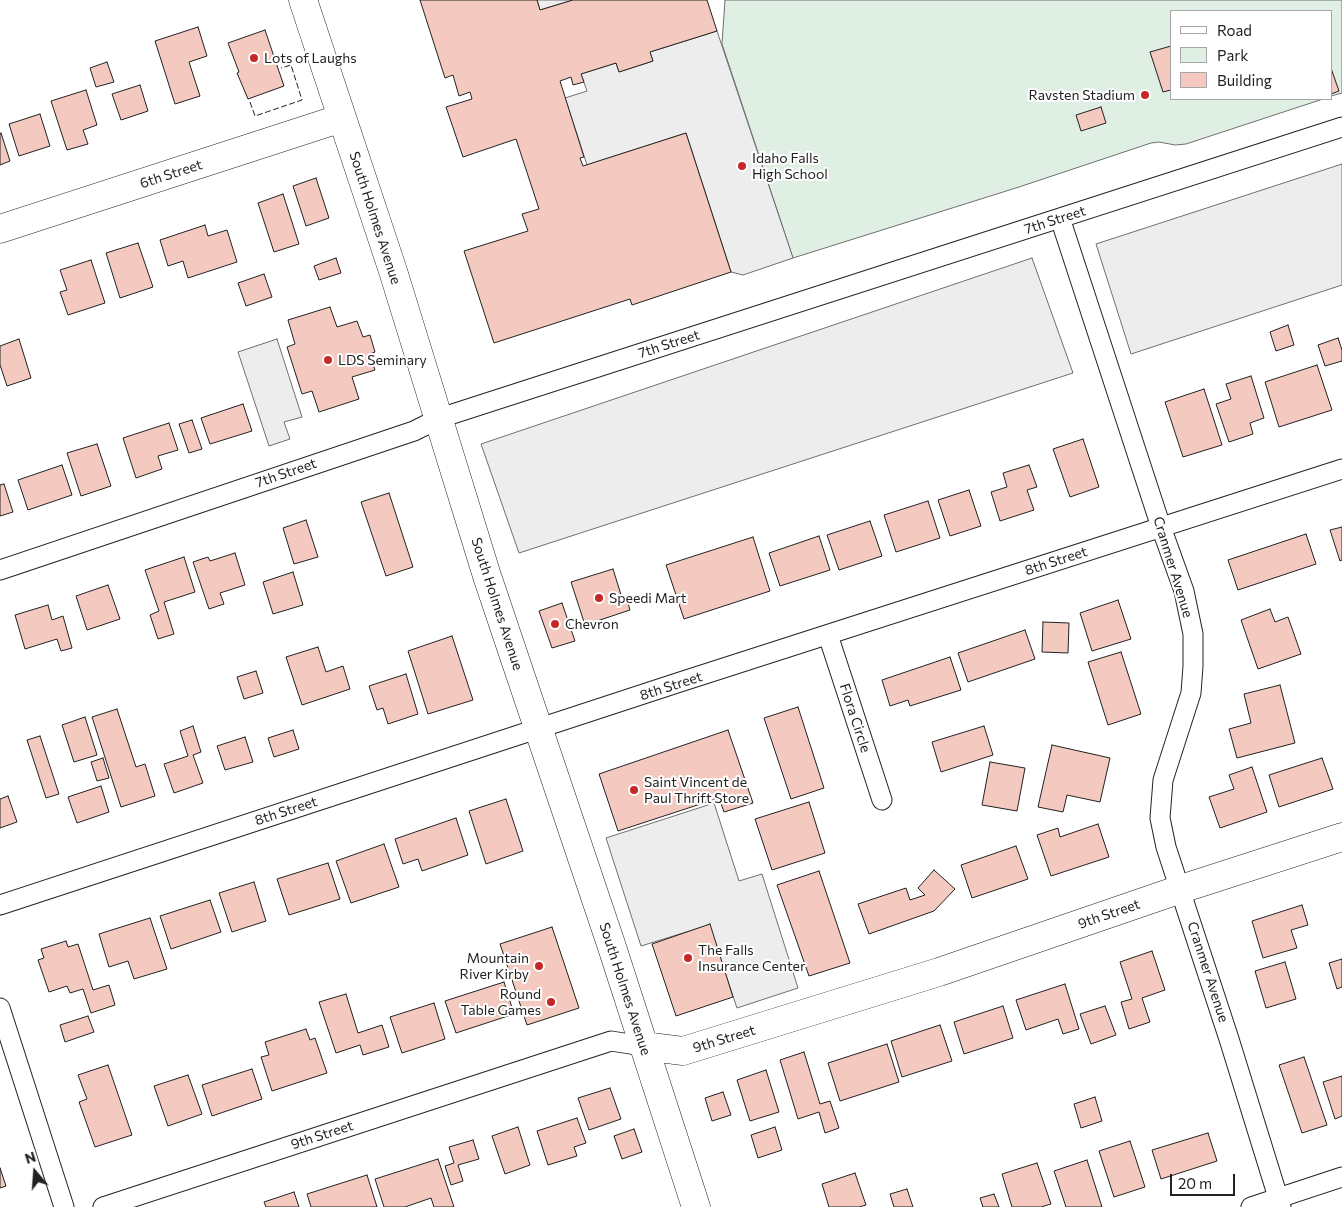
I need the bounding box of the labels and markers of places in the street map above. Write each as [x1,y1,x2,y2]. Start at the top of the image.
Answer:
place label: Lots of Laughs [264,50,357,66]
marker: Lots of Laughs [248,52,260,64]
place label: Ravsten Stadium [1028,87,1135,103]
marker: Ravsten Stadium [1139,89,1151,101]
place label: Idaho Falls High School [752,150,828,182]
marker: Idaho Falls High School [736,160,748,172]
place label: LDS Seminary [338,352,427,368]
marker: LDS Seminary [322,354,334,366]
place label: Speedi Mart [609,590,687,606]
marker: Speedi Mart [593,592,605,604]
place label: Chevron [565,616,619,632]
marker: Chevron [549,618,561,630]
place label: Saint Vincent de Paul Thrift Store [644,774,749,806]
marker: Saint Vincent de Paul Thrift Store [628,784,640,796]
place label: The Falls Insurance Center [698,942,806,974]
place label: Mountain River Kirby [459,950,529,982]
marker: The Falls Insurance Center [682,952,694,964]
marker: Mountain River Kirby [533,960,545,972]
place label: Round Table Games [460,986,541,1019]
marker: Round Table Games [545,996,557,1008]

